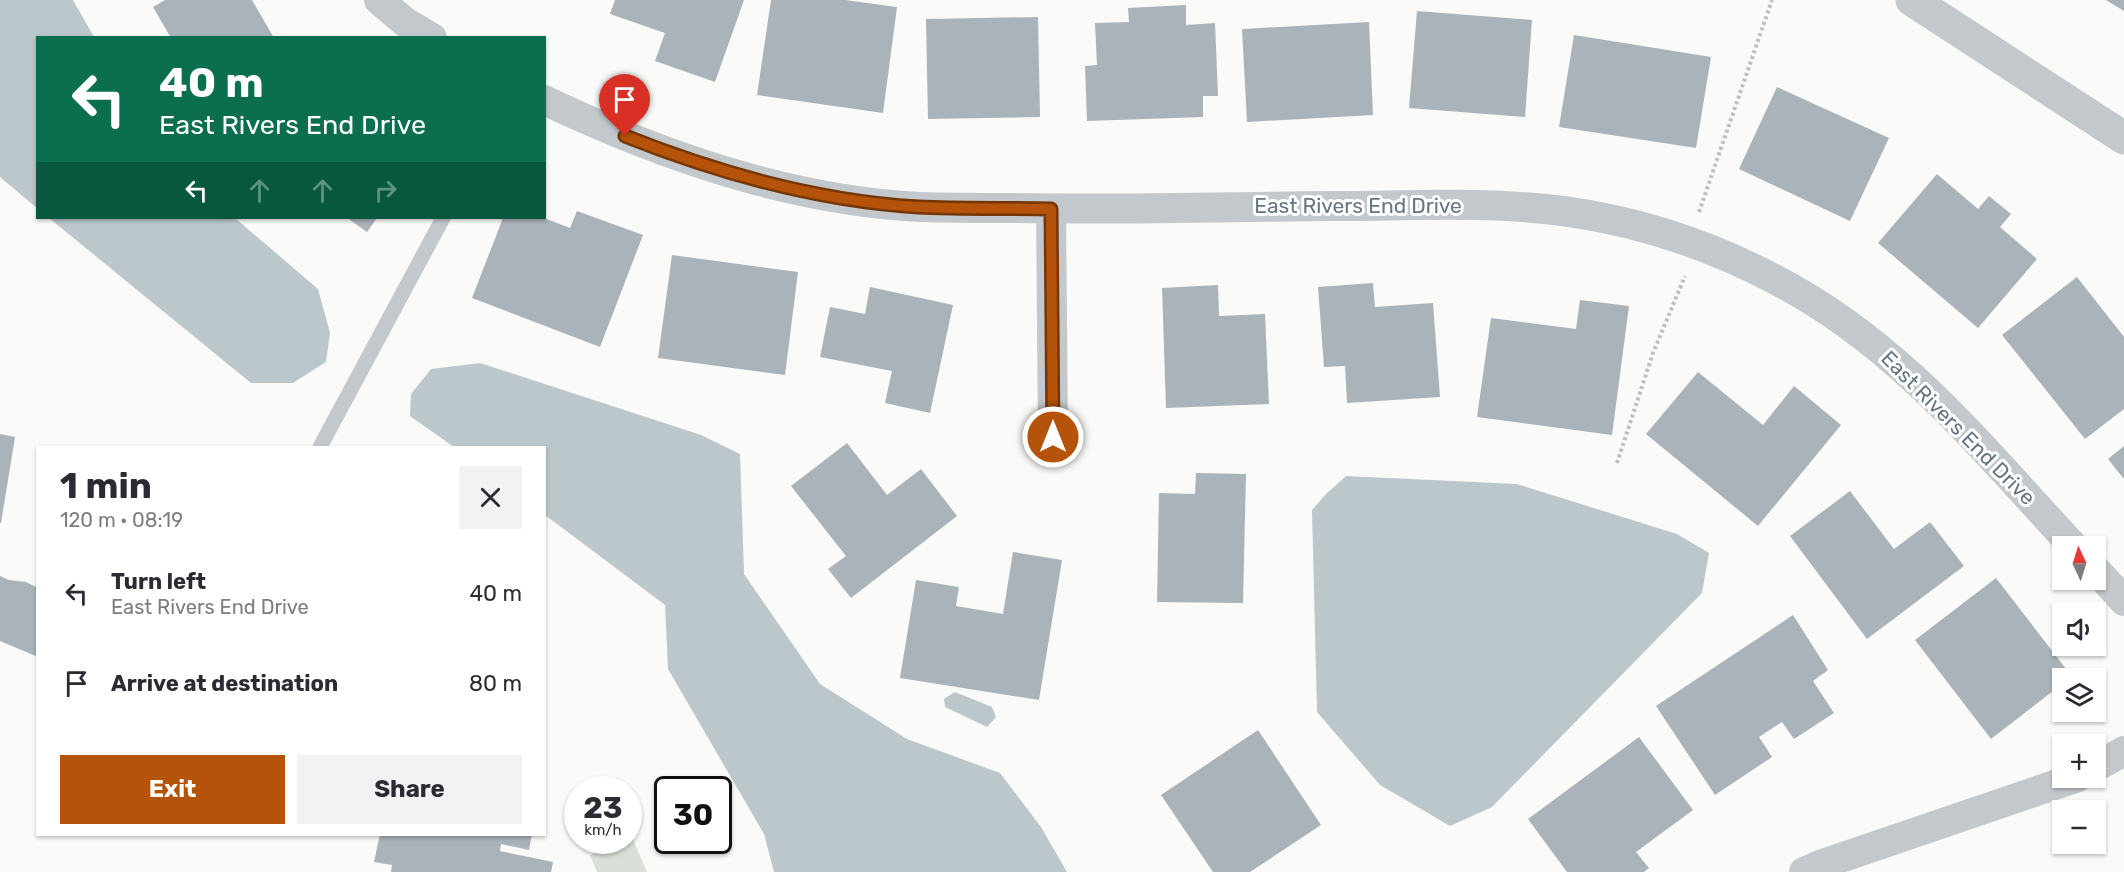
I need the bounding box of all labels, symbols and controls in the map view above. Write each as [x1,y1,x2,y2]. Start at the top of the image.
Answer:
text: 40 m [159,58,264,108]
icon: left [60,60,138,138]
pin [599,74,650,136]
icon: arrive [608,83,641,116]
text: East Rivers End Drive [159,109,426,141]
icon: left [180,174,213,207]
icon: ahead [243,174,276,207]
icon: ahead [306,174,339,207]
icon: right [369,174,402,207]
street label: East Rivers End Drive [1254,193,1462,218]
street label: East Rivers End Drive [1876,345,2041,510]
position arrow [1021,405,1085,469]
text: 1 min [60,464,152,507]
button: close [459,466,522,529]
text: 120 m · 08:19 [60,508,183,532]
north arrow [2052,536,2106,590]
map controls [2052,536,2106,854]
text: Turn left [111,568,206,595]
icon: left [60,577,93,610]
text: 40 m [469,580,522,607]
text: East Rivers End Drive [111,595,309,619]
button: sound [2052,602,2106,656]
icon: arrive [60,667,93,700]
button: layers [2052,668,2106,722]
text: Arrive at destination [111,670,338,697]
text: 80 m [469,670,522,697]
button: + [2052,734,2106,788]
button: Exit [60,755,285,824]
button: Share [297,755,522,824]
speed limit sign: 30 [654,776,732,854]
text: 23 [583,790,623,826]
button: − [2052,800,2106,854]
text: km/h [584,821,622,839]

